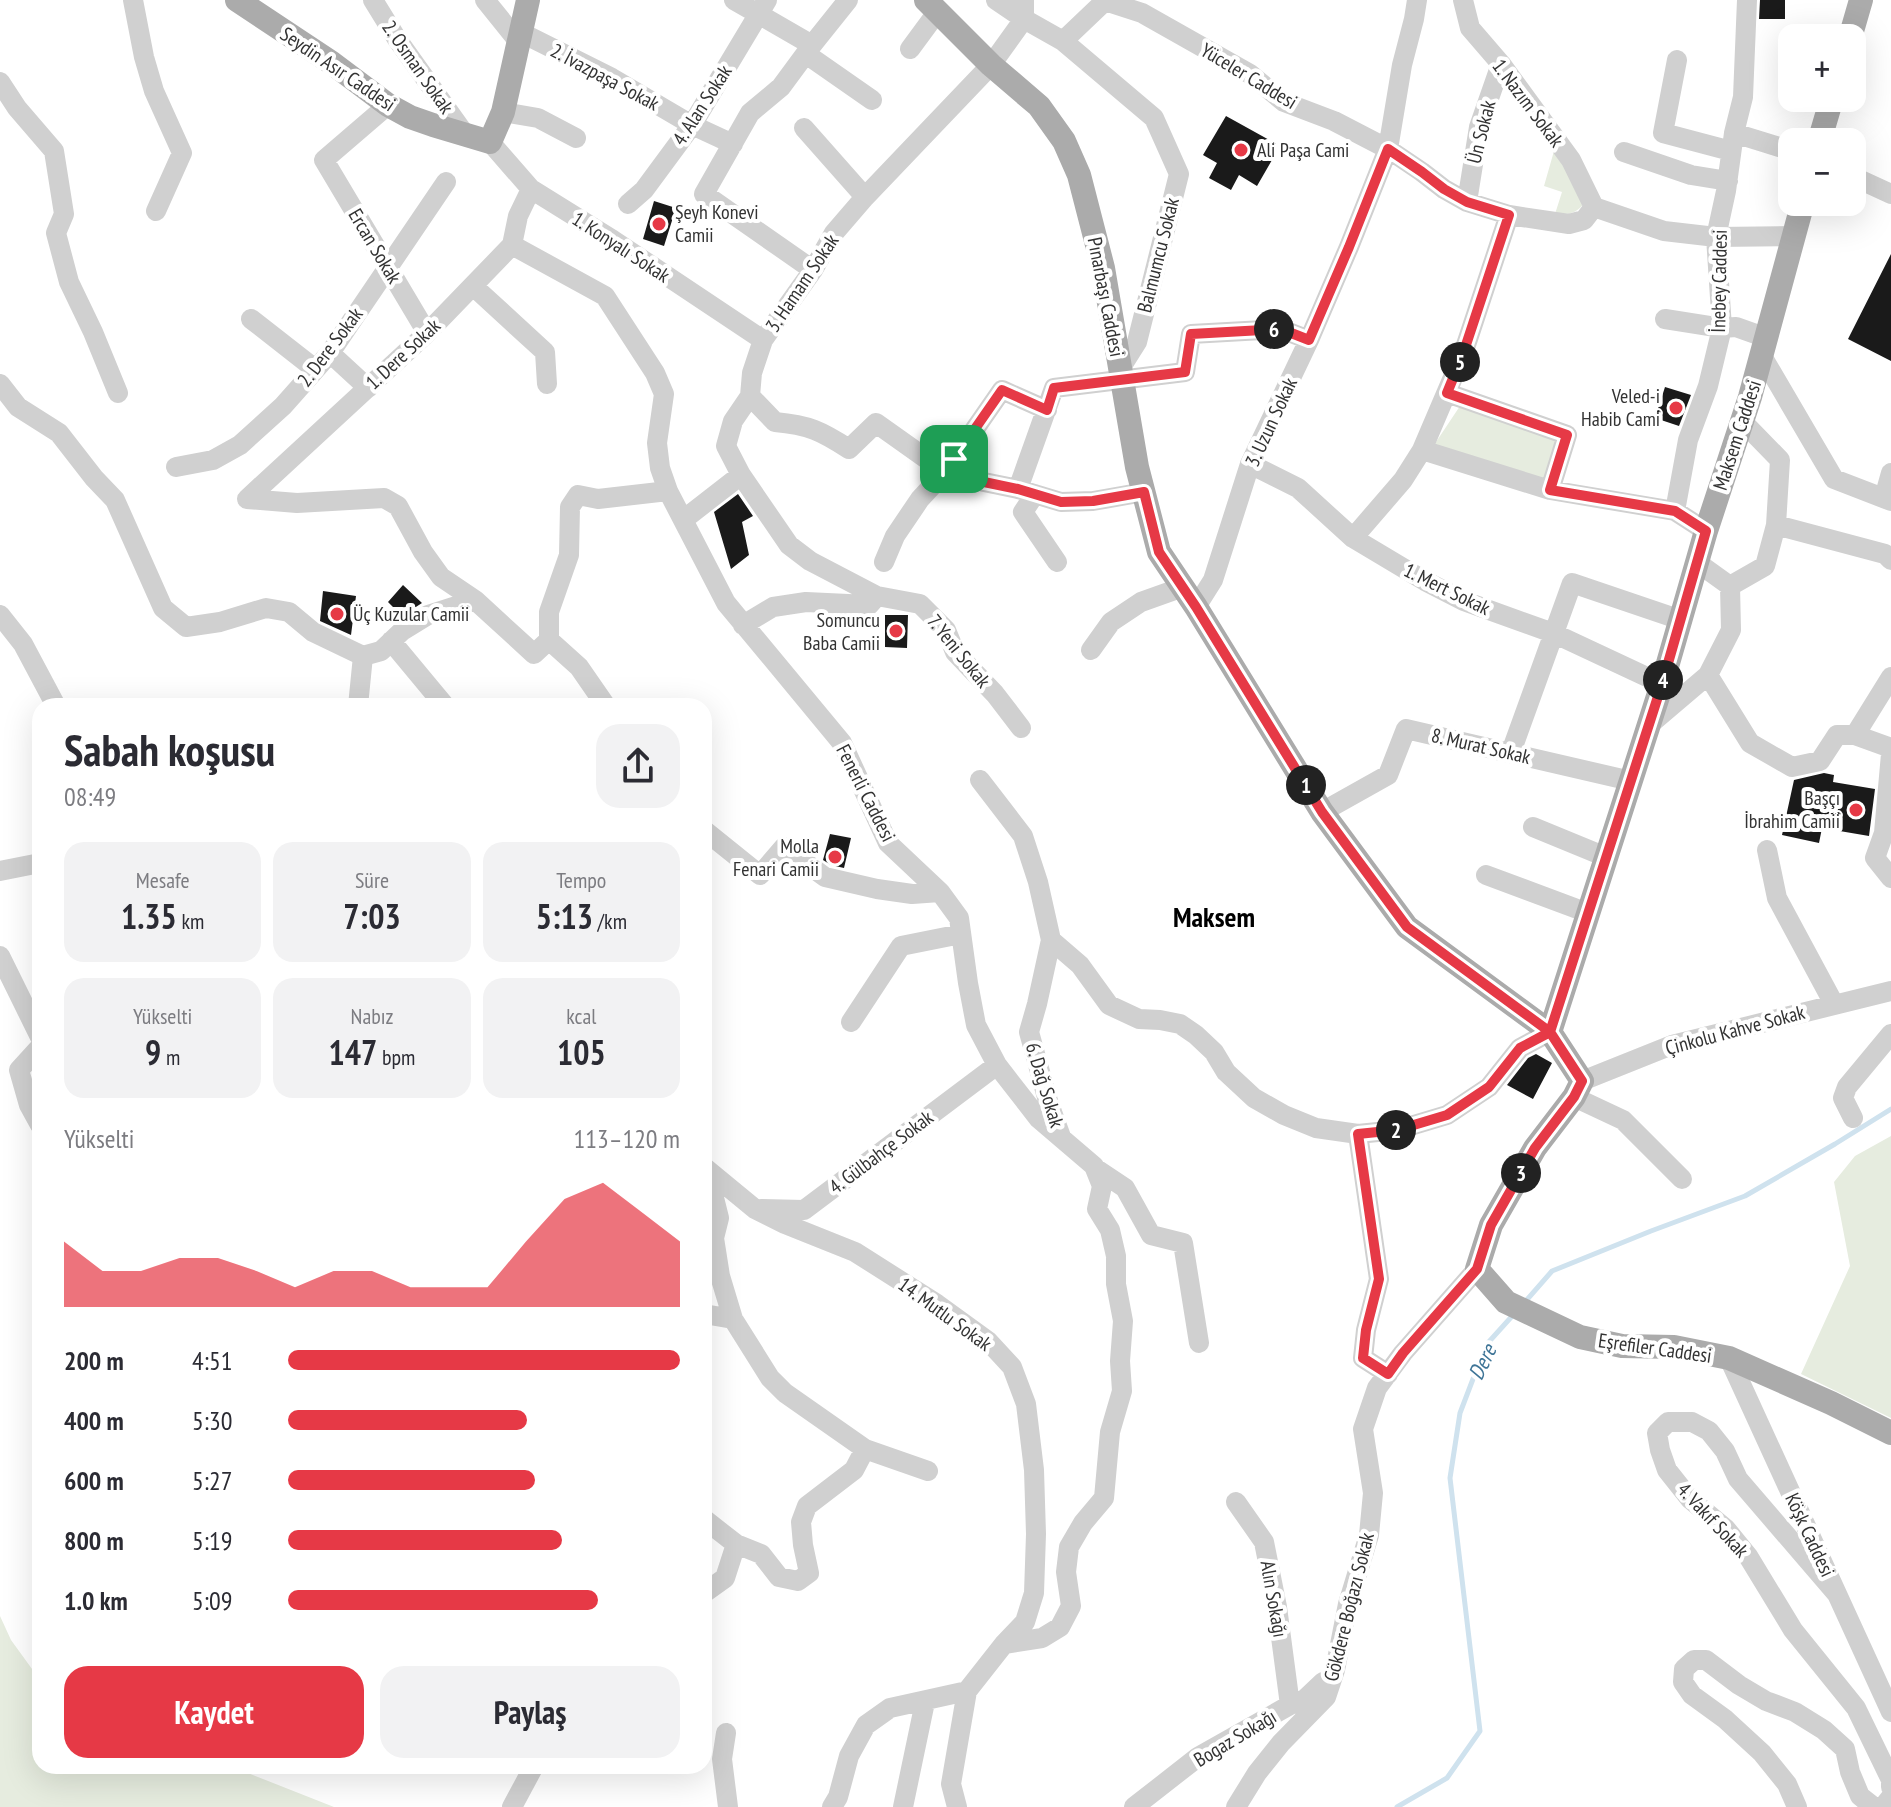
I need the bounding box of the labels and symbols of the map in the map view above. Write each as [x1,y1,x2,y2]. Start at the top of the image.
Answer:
street label: 2. Osman Sokak [376,15,460,119]
street label: Seydin Asır Caddesi [275,21,401,117]
street label: 2. İvazpaşa Sokak [546,37,664,117]
street label: Yüceler Caddesi [1196,37,1302,115]
street label: 1. Nazım Sokak [1486,54,1570,152]
street label: 4. Alan Sokak [666,60,738,150]
street label: Ün Sokak [1461,98,1501,166]
place label: Ali Paşa Cami [1257,137,1349,163]
marker: Ali Paşa Cami [1232,141,1250,159]
street label: Balmumcu Sokak [1131,195,1185,315]
place label: Şeyh Konevi Camii [675,199,759,248]
street label: Ercan Sokak [343,204,408,288]
street label: 1. Konyalı Sokak [567,206,675,288]
marker: Şeyh Konevi Camii [650,215,668,233]
street label: 3. Hamam Sokak [760,229,845,337]
street label: İnebey Caddesi [1705,229,1733,333]
street label: Pınarbaşı Caddesi [1082,235,1130,359]
street label: 2. Dere Sokak [292,302,368,392]
pin: 6 [1254,309,1294,349]
street label: 1. Dere Sokak [360,313,446,395]
pin: 5 [1440,342,1480,382]
street label: 3. Uzun Sokak [1239,373,1303,471]
street label: Maksem Caddesi [1707,377,1767,493]
place label: Veled-i Habib Cami [1581,383,1660,432]
marker: Veled-i Habib Cami [1667,399,1685,417]
pin [920,425,988,493]
street label: 1. Mert Sokak [1400,557,1495,621]
place label: Üç Kuzular Camii [353,601,469,627]
marker: Üç Kuzular Camii [328,605,346,623]
place label: Somuncu Baba Camii [803,607,880,656]
street label: 7. Yeni Sokak [921,609,997,693]
marker: Somuncu Baba Camii [887,622,905,640]
pin: 4 [1643,660,1683,700]
street label: 8. Murat Sokak [1429,722,1533,770]
street label: Fenerli Caddesi [830,740,902,846]
pin: 1 [1286,765,1326,805]
place label: Başçı İbrahim Camii [1744,785,1840,834]
marker: Başçı İbrahim Camii [1847,801,1865,819]
place label: Molla Fenari Camii [733,833,819,882]
marker: Molla Fenari Camii [826,848,844,866]
district label: Maksem [1173,898,1255,935]
street label: Çinkolu Kahve Sokak [1662,999,1808,1061]
street label: 6. Dağ Sokak [1020,1039,1070,1131]
street label: 4. Gülbahçe Sokak [824,1104,939,1200]
pin: 2 [1376,1110,1416,1150]
pin: 3 [1501,1153,1541,1193]
street label: 14. Mutlu Sokak [893,1271,997,1357]
street label: Eşrefiler Caddesi [1597,1327,1713,1369]
water label: Dere [1462,1338,1503,1384]
street label: 4. Vakıf Sokak [1672,1477,1755,1563]
street label: Köşk Caddesi [1779,1489,1841,1581]
street label: Gökdere Boğazı Sokak [1318,1530,1380,1684]
street label: Alın Sokağı [1254,1559,1294,1639]
street label: Bogaz Sokağı [1189,1703,1281,1773]

